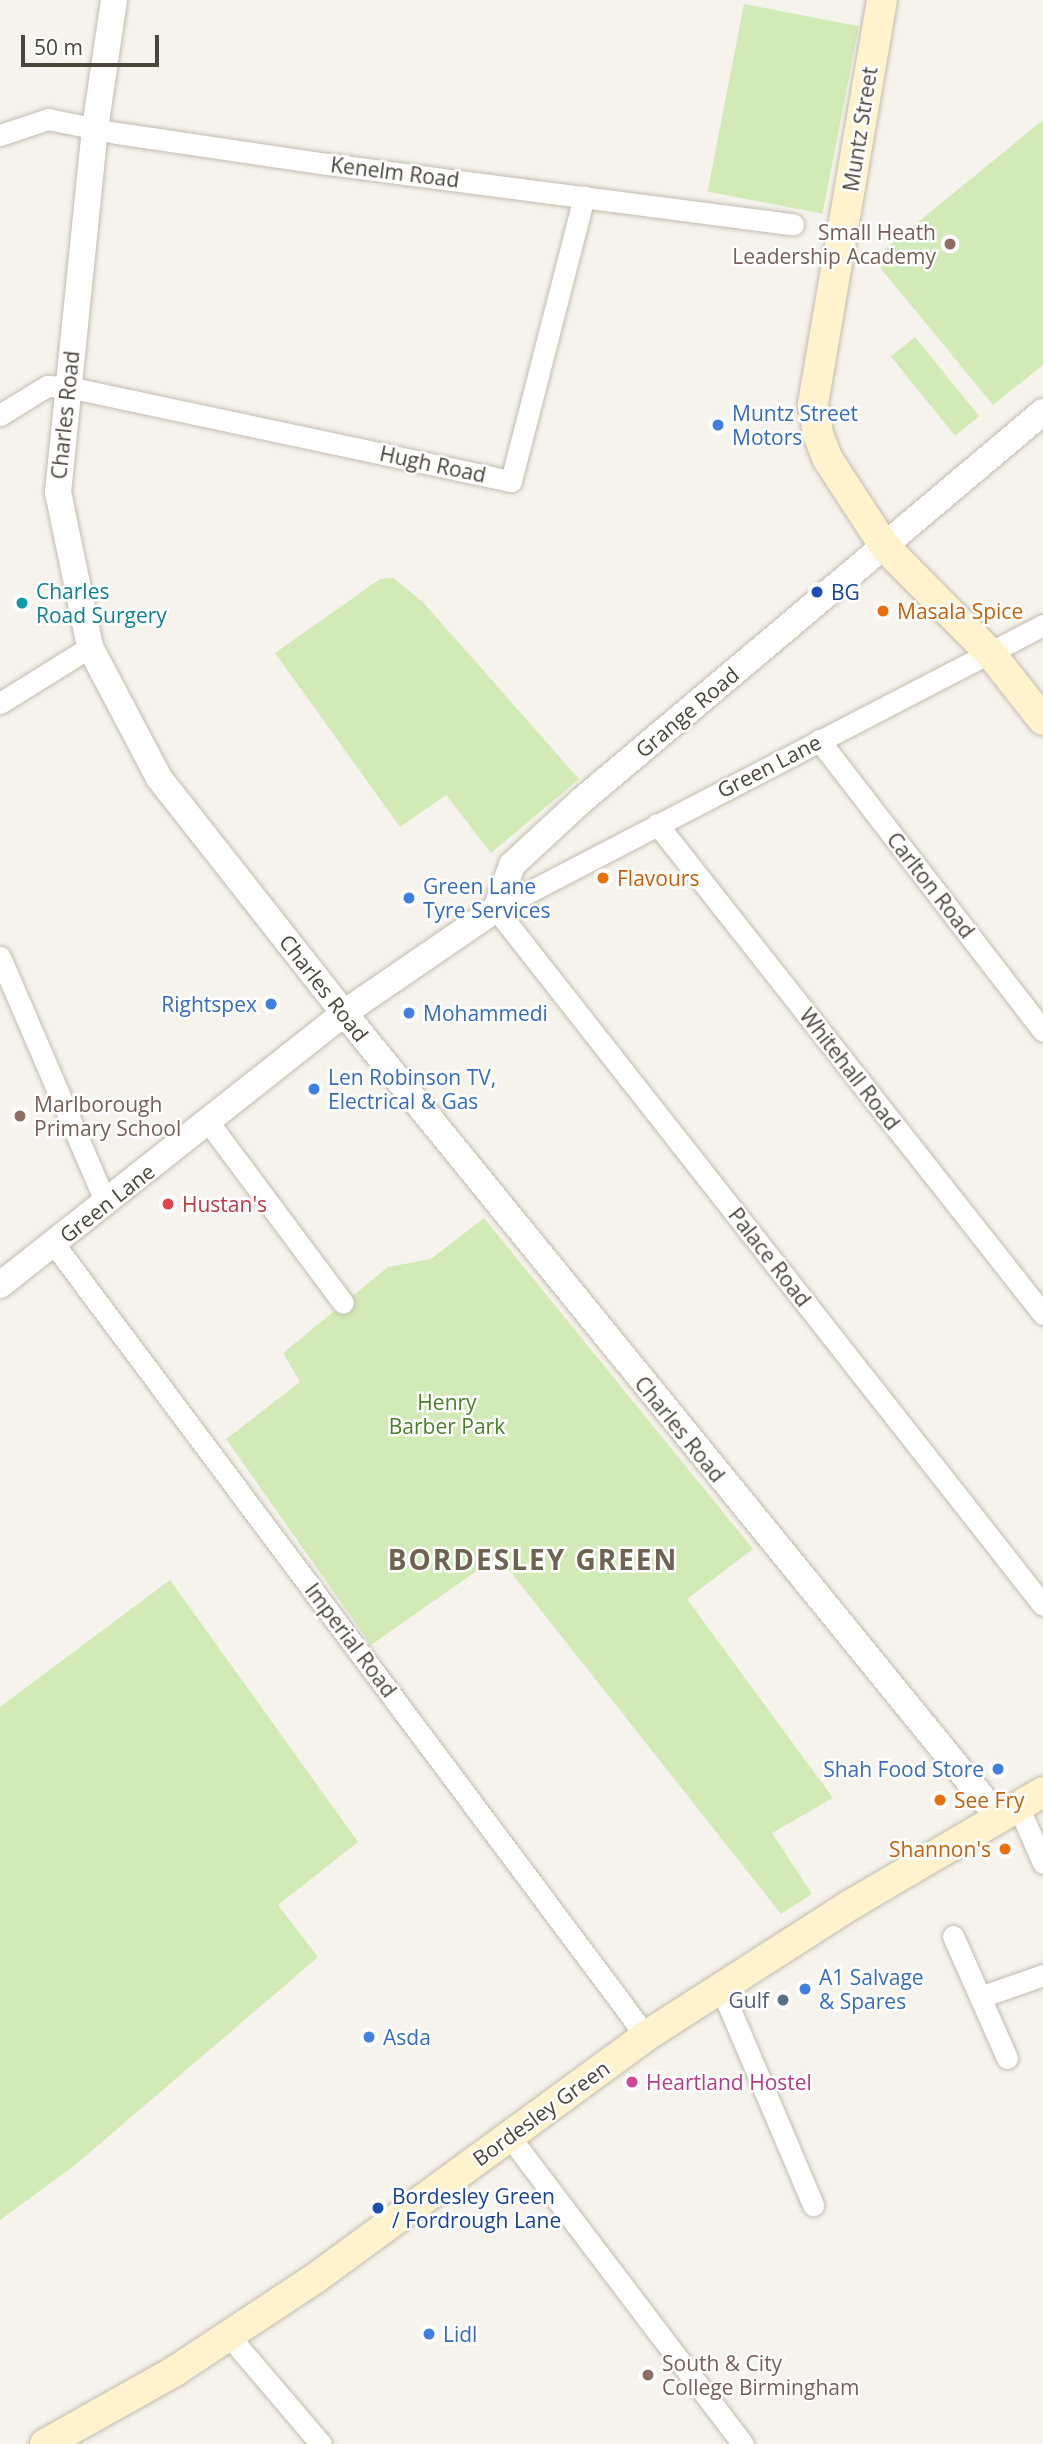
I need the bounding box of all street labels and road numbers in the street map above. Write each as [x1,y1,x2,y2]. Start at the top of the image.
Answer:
street label: Muntz Street [838,65,882,193]
street label: Kenelm Road [329,152,461,192]
street label: Charles Road [46,350,84,480]
street label: Hugh Road [377,440,489,488]
street label: Grange Road [630,661,744,763]
street label: Green Lane [713,729,825,803]
street label: Carlton Road [882,827,980,943]
street label: Charles Road [274,929,374,1047]
street label: Whitehall Road [795,1003,905,1135]
street label: Green Lane [55,1158,159,1248]
street label: Palace Road [724,1202,816,1312]
street label: Charles Road [630,1371,730,1487]
street label: Imperial Road [300,1578,402,1702]
street label: Bordesley Green [468,2055,614,2171]

